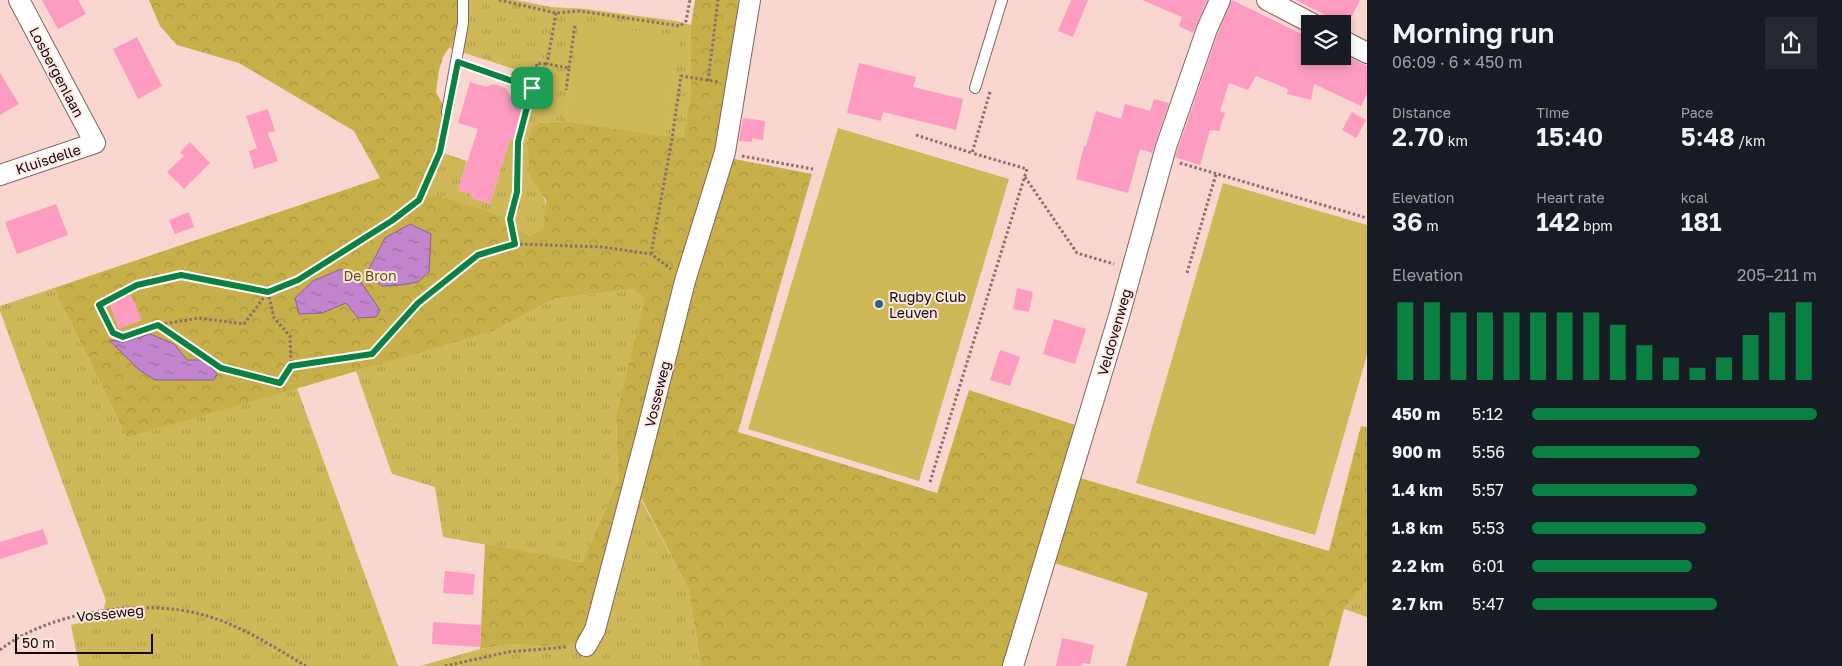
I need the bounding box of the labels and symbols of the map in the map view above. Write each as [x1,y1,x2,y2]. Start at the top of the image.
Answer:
street label: Losbergenlaan [26,24,88,120]
pin [511,67,553,109]
street label: Kluisdelle [13,141,83,177]
park label: De Bron [343,267,397,284]
street label: Veldovenweg [1093,286,1135,378]
place label: Rugby Club Leuven [889,288,966,321]
marker: Rugby Club Leuven [873,298,885,310]
street label: Vosseweg [641,359,673,429]
street label: Vosseweg [75,601,145,625]
scale bar [15,631,152,654]

